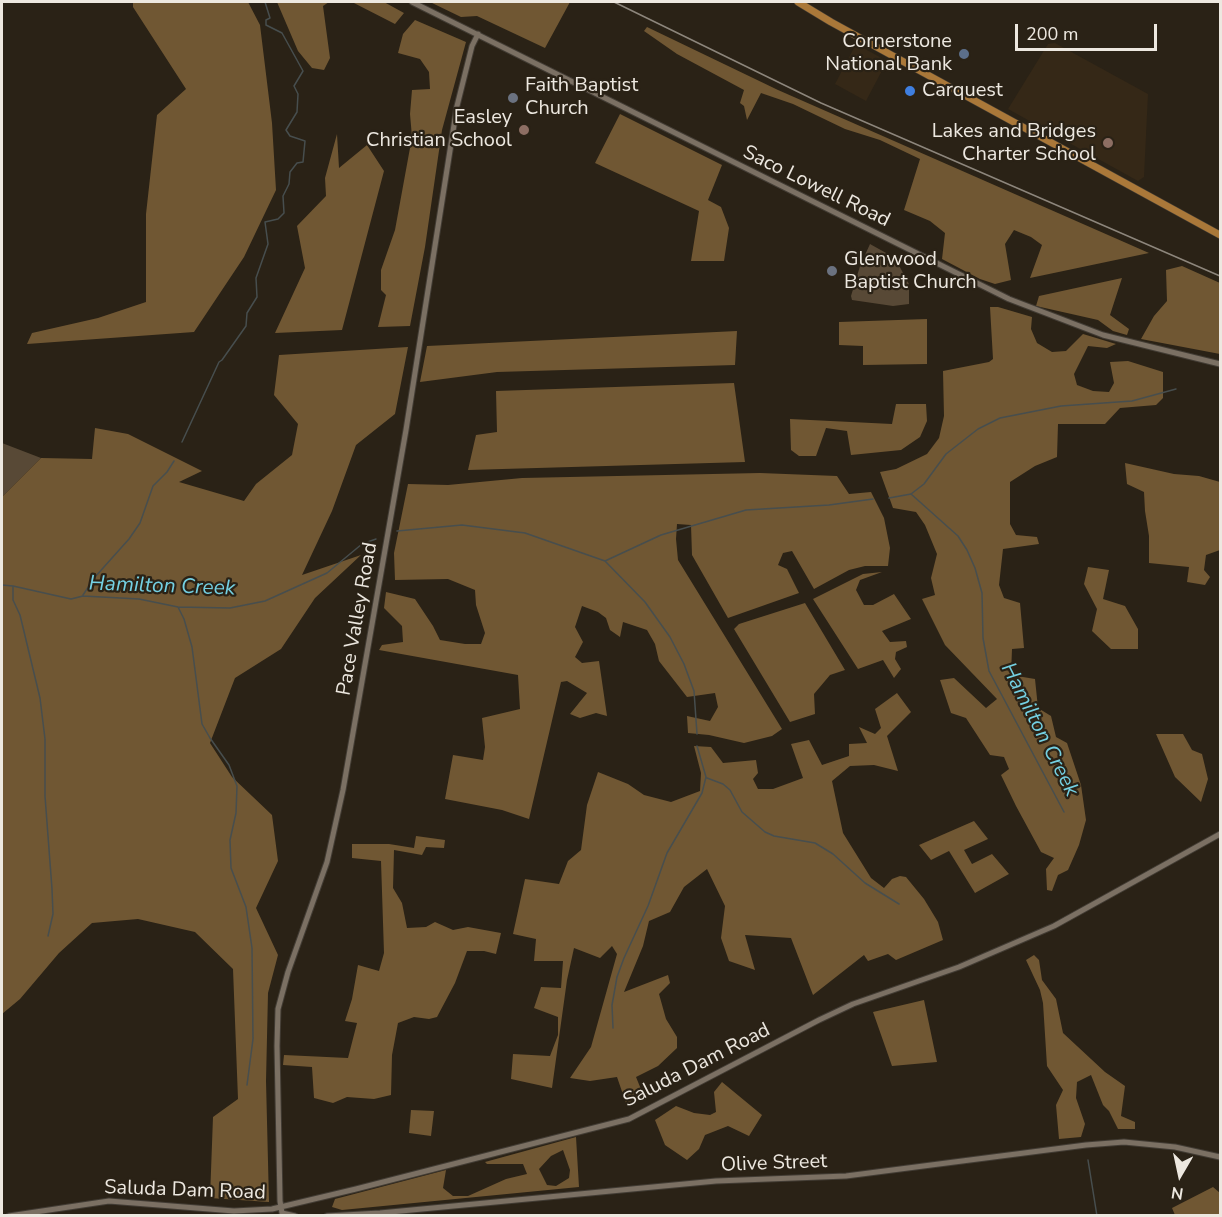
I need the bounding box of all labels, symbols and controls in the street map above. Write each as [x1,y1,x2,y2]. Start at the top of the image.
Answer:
scale bar [1018,12,1160,50]
text: 200 m [1026,22,1078,46]
place label: Cornerstone National Bank [825,30,952,77]
marker: Cornerstone National Bank [957,47,971,61]
place label: Faith Baptist Church [525,74,638,121]
place label: Carquest [922,79,1003,103]
marker: Carquest [903,84,917,98]
marker: Faith Baptist Church [506,91,520,105]
place label: Easley Christian School [366,106,512,153]
place label: Lakes and Bridges Charter School [932,120,1096,167]
marker: Easley Christian School [517,123,531,137]
marker: Lakes and Bridges Charter School [1101,136,1115,150]
street label: Saco Lowell Road [738,141,894,233]
place label: Glenwood Baptist Church [844,248,977,295]
marker: Glenwood Baptist Church [825,264,839,278]
street label: Pace Valley Road [333,541,383,697]
water label: Hamilton Creek [88,572,236,602]
water label: Hamilton Creek [994,659,1084,801]
street label: Saluda Dam Road [620,1019,774,1113]
north arrow [1150,1145,1210,1205]
street label: Olive Street [720,1150,828,1178]
street label: Saluda Dam Road [104,1176,266,1206]
text: N [1170,1181,1185,1205]

